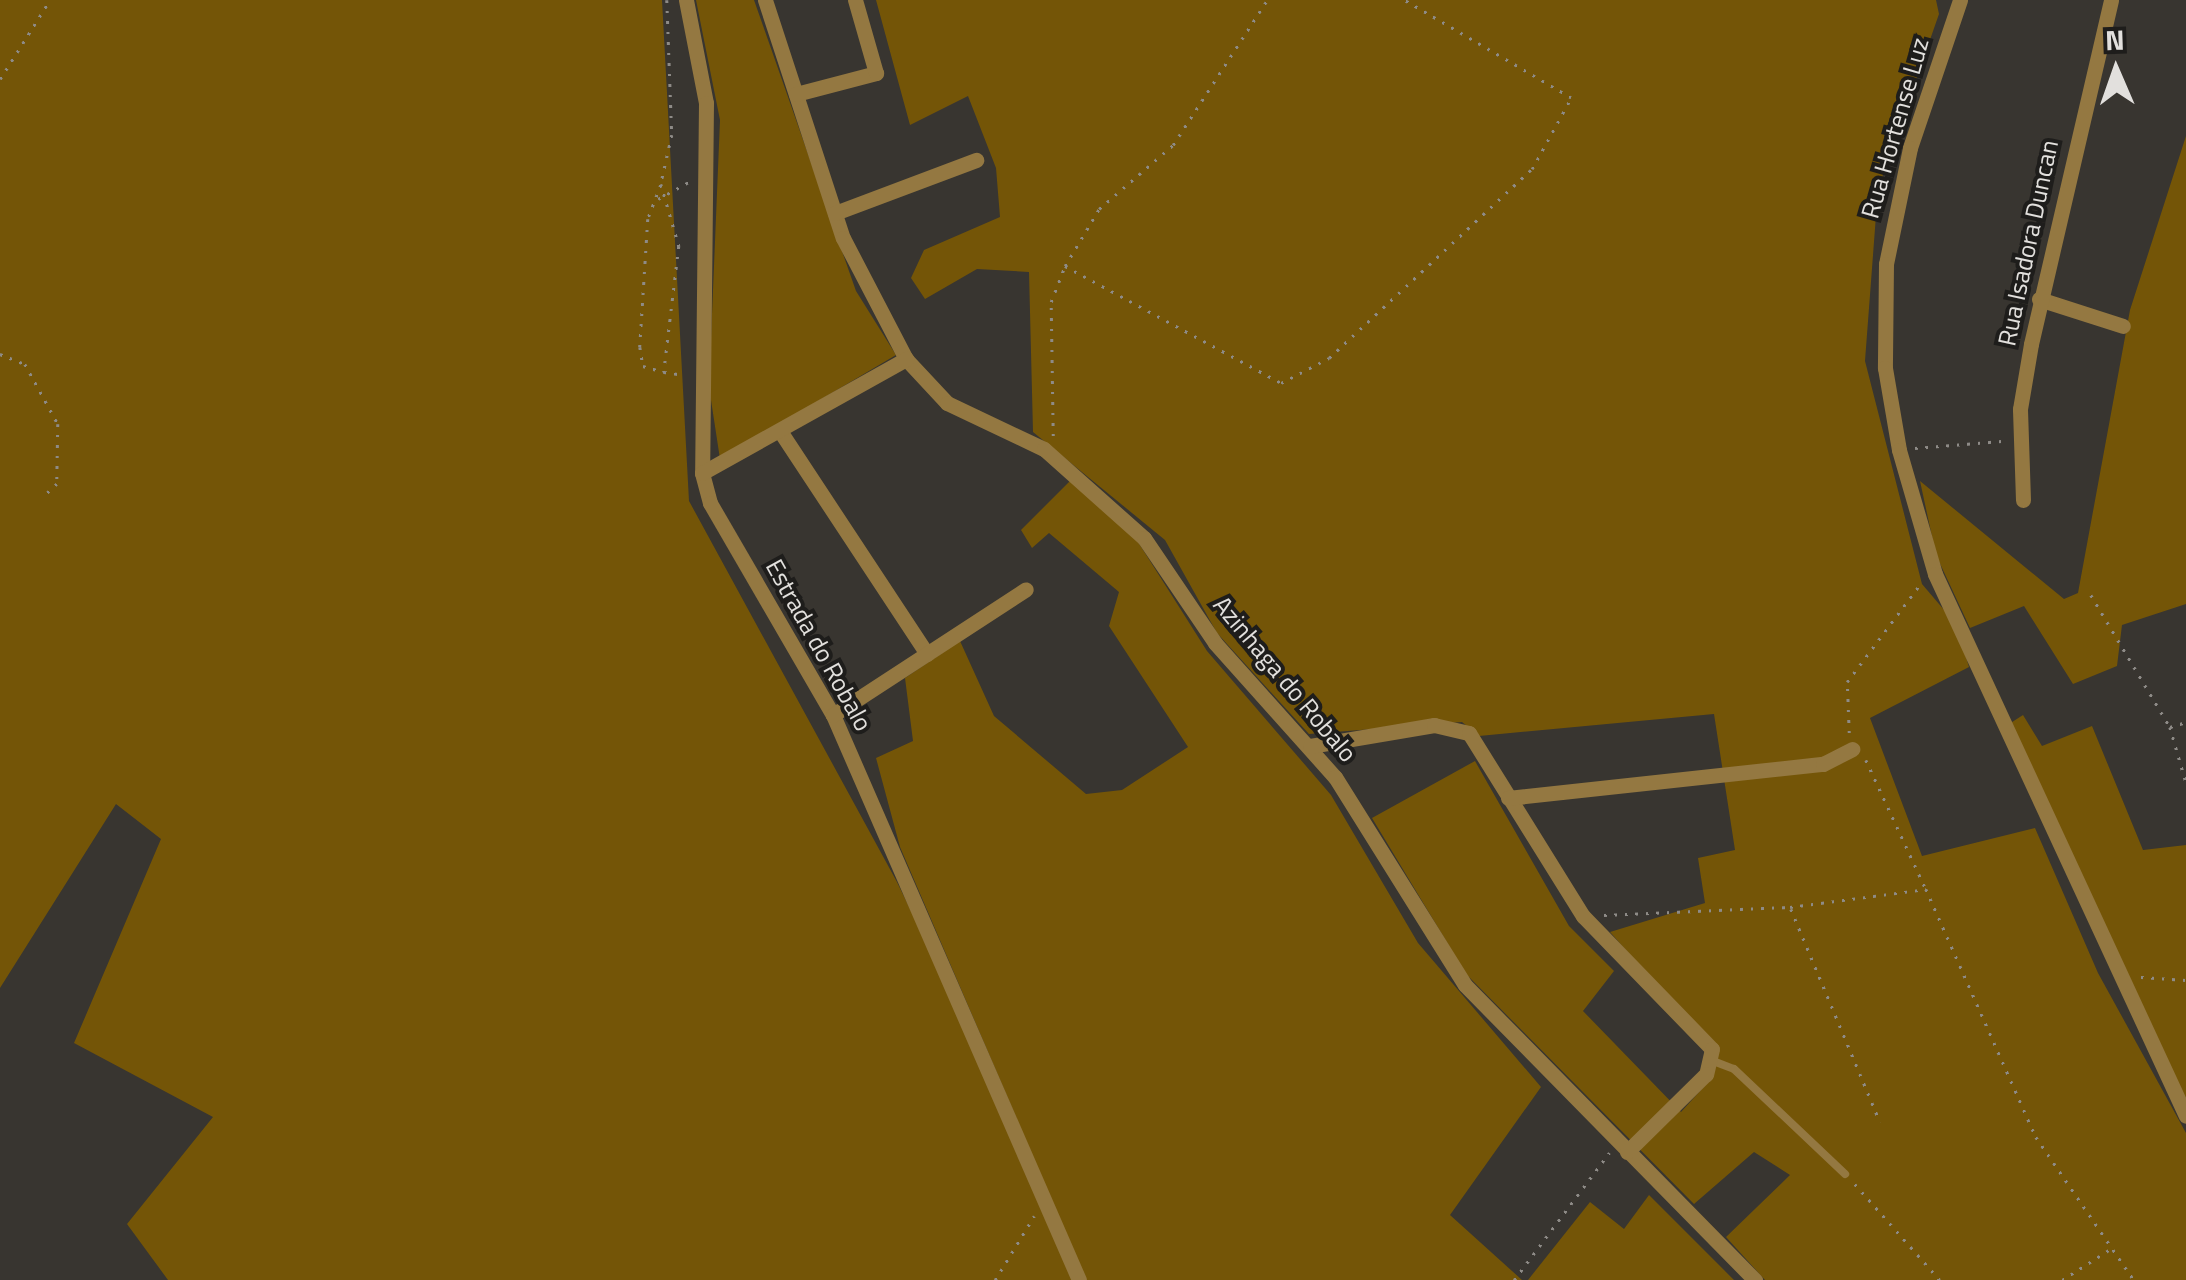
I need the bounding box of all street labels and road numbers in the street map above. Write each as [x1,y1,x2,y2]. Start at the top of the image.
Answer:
street label: Rua Hortense Luz [1855,34,1935,222]
street label: Rua Isadora Duncan [1992,137,2064,349]
street label: Estrada do Robalo [759,554,879,736]
street label: Azinhaga do Robalo [1207,590,1363,768]

